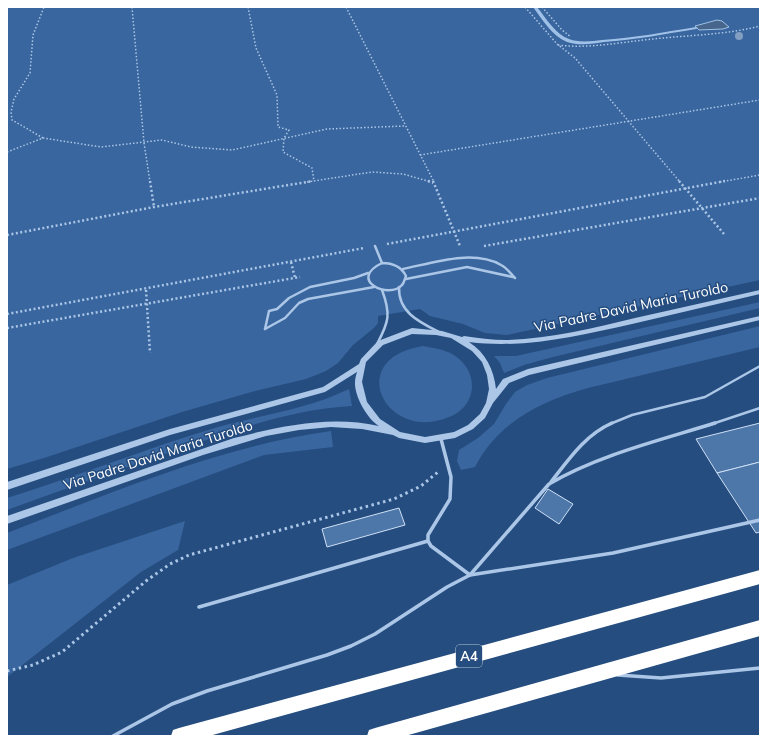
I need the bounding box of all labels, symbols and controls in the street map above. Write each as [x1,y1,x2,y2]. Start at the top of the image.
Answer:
street label: Via Padre David Maria Turoldo [532,278,730,336]
street label: Via Padre David Maria Turoldo [61,416,255,494]
road number: A4 [456,645,482,667]

